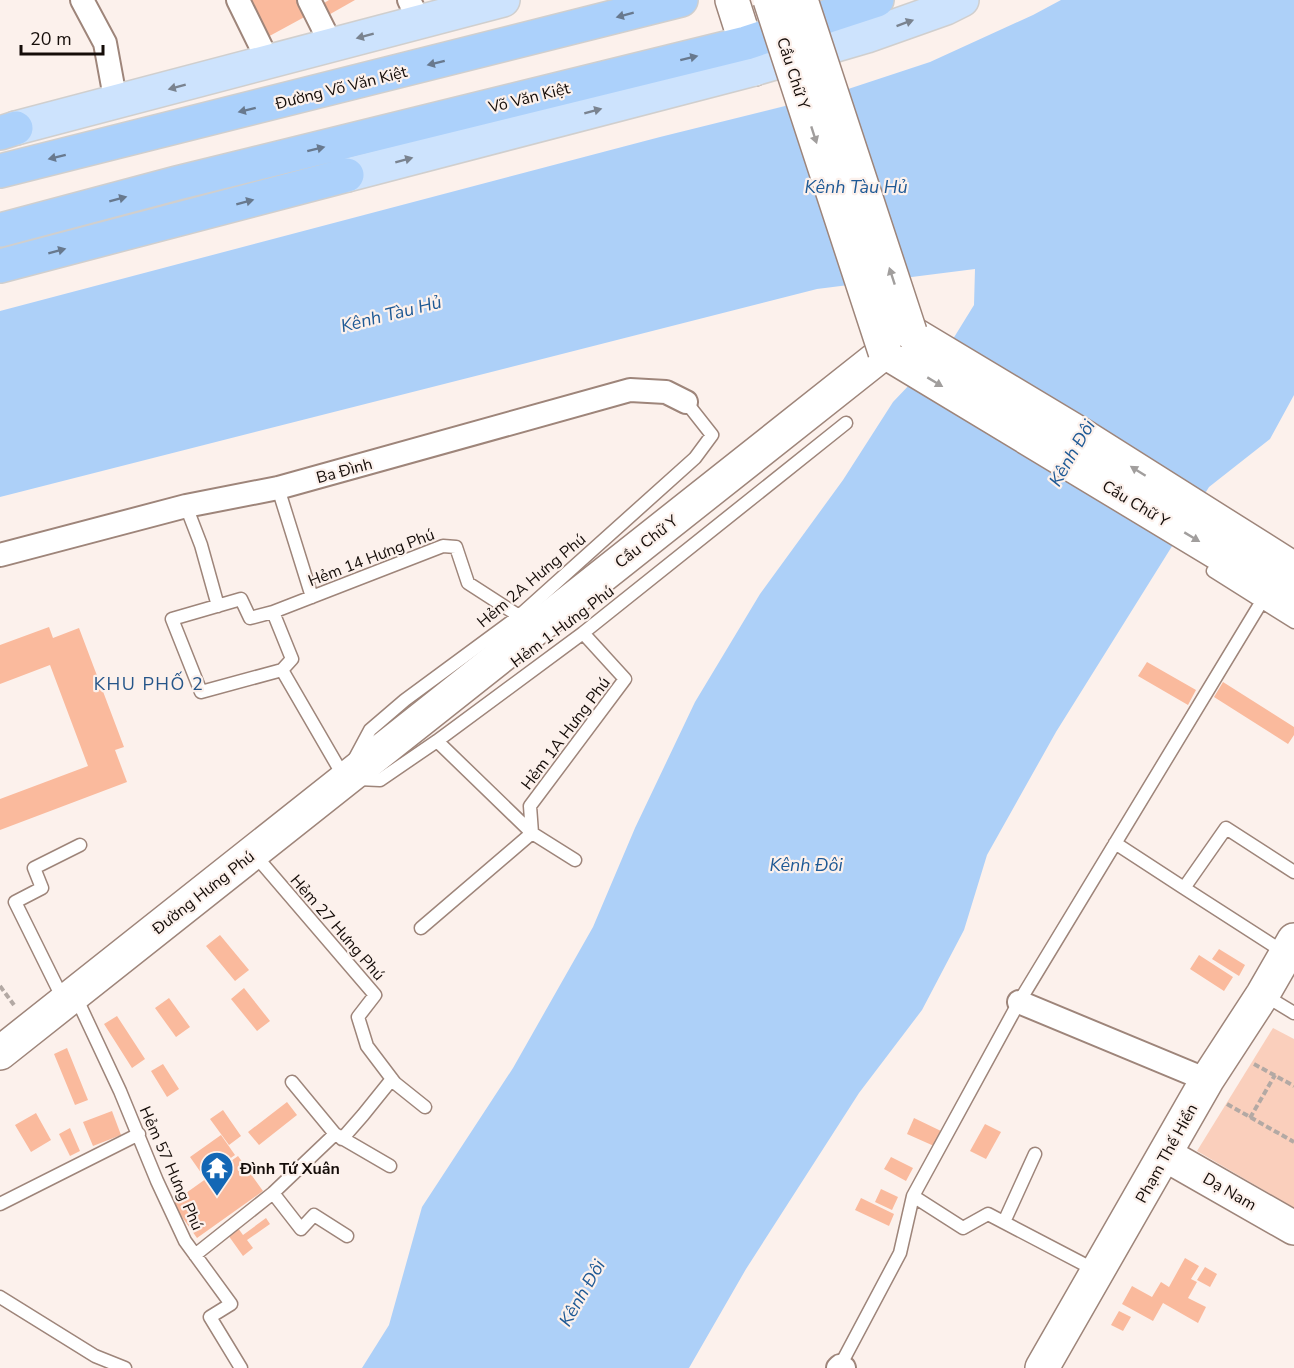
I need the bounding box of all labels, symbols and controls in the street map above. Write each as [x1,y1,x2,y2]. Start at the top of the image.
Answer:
one-way arrow [616,11,634,20]
one-way arrow [896,17,914,27]
scale bar [21,18,104,56]
text: 20 m [30,27,72,51]
one-way arrow [356,32,374,41]
street label: Cầu Chữ Y [771,34,815,113]
one-way arrow [680,52,698,62]
one-way arrow [427,58,445,68]
street label: Đường Võ Văn Kiệt [272,61,410,115]
street label: Võ Văn Kiệt [485,77,572,119]
one-way arrow [168,83,186,92]
one-way arrow [583,105,602,115]
one-way arrow [237,106,255,115]
one-way arrow [810,126,820,144]
one-way arrow [307,144,325,154]
one-way arrow [48,153,67,163]
one-way arrow [395,155,413,165]
water label: Kênh Tàu Hủ [804,175,908,199]
one-way arrow [109,194,127,203]
one-way arrow [236,197,254,206]
one-way arrow [47,246,66,256]
one-way arrow [887,267,896,285]
water label: Kênh Tàu Hủ [338,290,444,338]
one-way arrow [927,376,943,387]
water label: Kênh Đôi [1043,415,1101,491]
street label: Ba Đình [314,453,375,489]
one-way arrow [1130,466,1146,477]
street label: Cầu Chữ Y [1098,475,1173,533]
street label: Cầu Chữ Y [610,510,683,573]
street label: Hẻm 14 Hưng Phú [305,524,438,592]
street label: Hẻm 2A Hưng Phú [473,529,591,633]
one-way arrow [1184,532,1200,543]
street label: Hẻm 1 Hưng Phú [506,581,619,673]
district label: KHU PHỐ 2 [94,671,204,696]
street label: Hẻm 1A Hưng Phú [516,673,615,794]
street label: Đường Hưng Phú [147,846,259,940]
water label: Kênh Đôi [769,853,843,877]
street label: Hẻm 27 Hưng Phú [285,870,389,985]
street label: Phạm Thế Hiển [1131,1100,1203,1207]
street label: Hẻm 57 Hưng Phú [134,1103,208,1234]
temple icon: Đình Tứ Xuân [199,1150,235,1197]
place label: Đình Tứ Xuân [239,1158,340,1180]
street label: Dạ Nam [1199,1168,1260,1216]
water label: Kênh Đôi [553,1255,611,1331]

